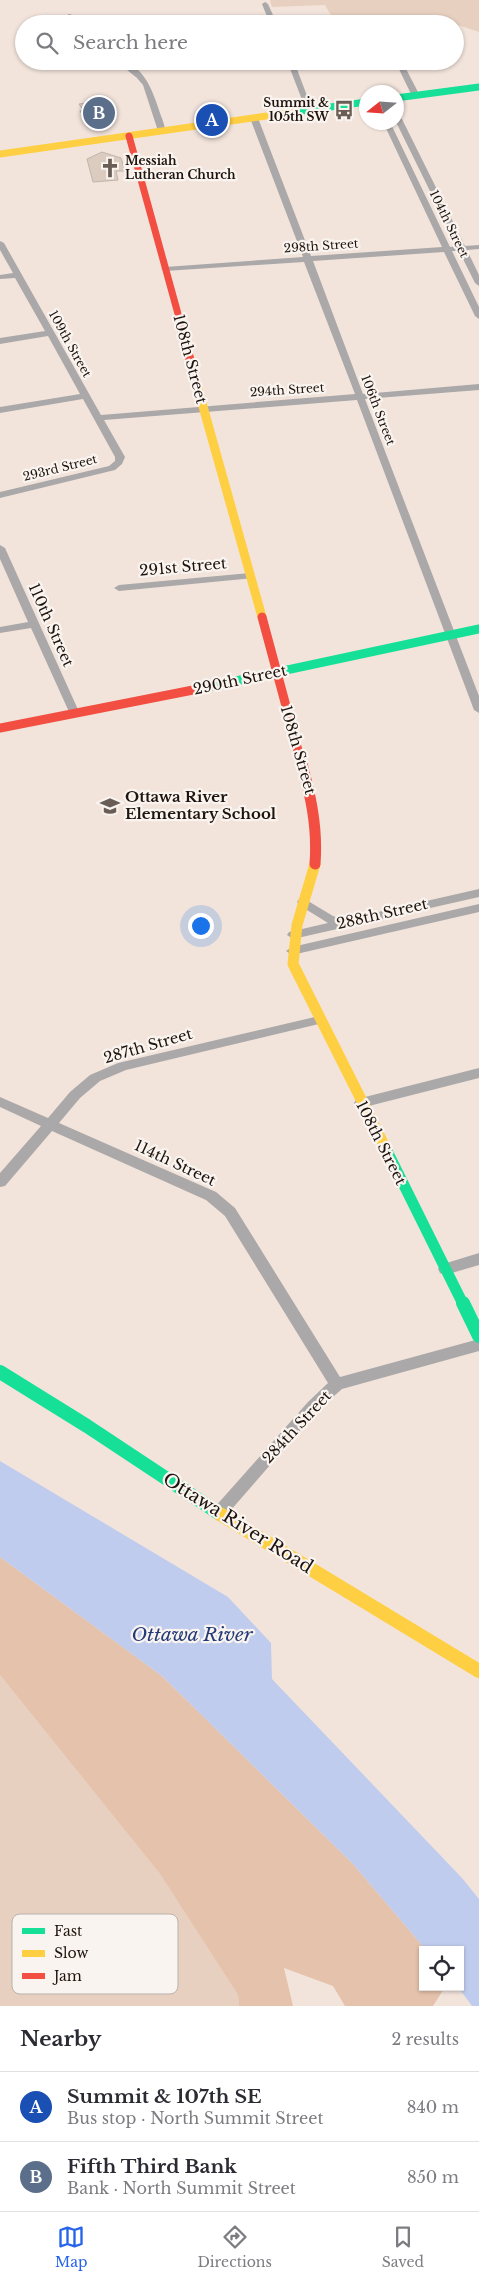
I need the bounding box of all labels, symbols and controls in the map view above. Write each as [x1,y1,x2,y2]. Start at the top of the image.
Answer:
search box [15,15,464,70]
icon: search [33,29,61,57]
text: Search here [73,31,188,54]
north arrow [359,85,404,130]
pin: B [83,94,115,132]
place label: Summit & 105th SW [263,95,329,124]
bus stop icon: Summit & 105th SW [333,99,355,121]
pin: A [196,101,228,139]
place label: Messiah Lutheran Church [125,153,236,182]
church icon: Messiah Lutheran Church [99,157,121,179]
street label: 104th Street [427,188,472,260]
street label: 298th Street [283,235,359,256]
street label: 109th Street [46,308,95,380]
street label: 108th Street [169,312,212,406]
street label: 106th Street [358,373,399,447]
street label: 294th Street [249,379,325,400]
street label: 293rd Street [21,451,99,484]
street label: 291st Street [139,553,228,580]
street label: 110th Street [25,580,78,670]
street label: 290th Street [191,660,289,699]
street label: 108th Street [277,703,320,797]
place label: Ottawa River Elementary School [125,787,277,823]
school or university icon: Ottawa River Elementary School [99,795,121,817]
street label: 288th Street [335,894,430,933]
your location [188,913,214,939]
street label: 287th Street [101,1024,195,1067]
street label: 108th Street [352,1098,411,1188]
street label: 114th Street [132,1135,219,1190]
street label: 284th Street [258,1386,335,1467]
street label: Ottawa River Road [159,1468,317,1578]
water label: Ottawa River [132,1623,254,1646]
legend [12,1914,178,1994]
text: Fast [54,1922,83,1940]
text: Slow [54,1944,88,1962]
map controls [419,1946,464,1991]
button: locate [419,1946,464,1991]
text: Jam [52,1967,82,1985]
text: Nearby [20,2026,101,2052]
text: 2 results [391,2029,459,2049]
text: Summit & 107th SE [67,2085,262,2108]
text: A [30,2097,42,2117]
text: 840 m [407,2097,459,2117]
text: Bus stop · North Summit Street [67,2108,323,2128]
text: Fifth Third Bank [67,2155,237,2178]
text: B [30,2167,42,2187]
text: 850 m [407,2167,459,2187]
text: Bank · North Summit Street [67,2178,296,2198]
tab: Map [55,2223,88,2271]
tab: Directions [197,2223,272,2271]
tab: Saved [382,2223,424,2271]

